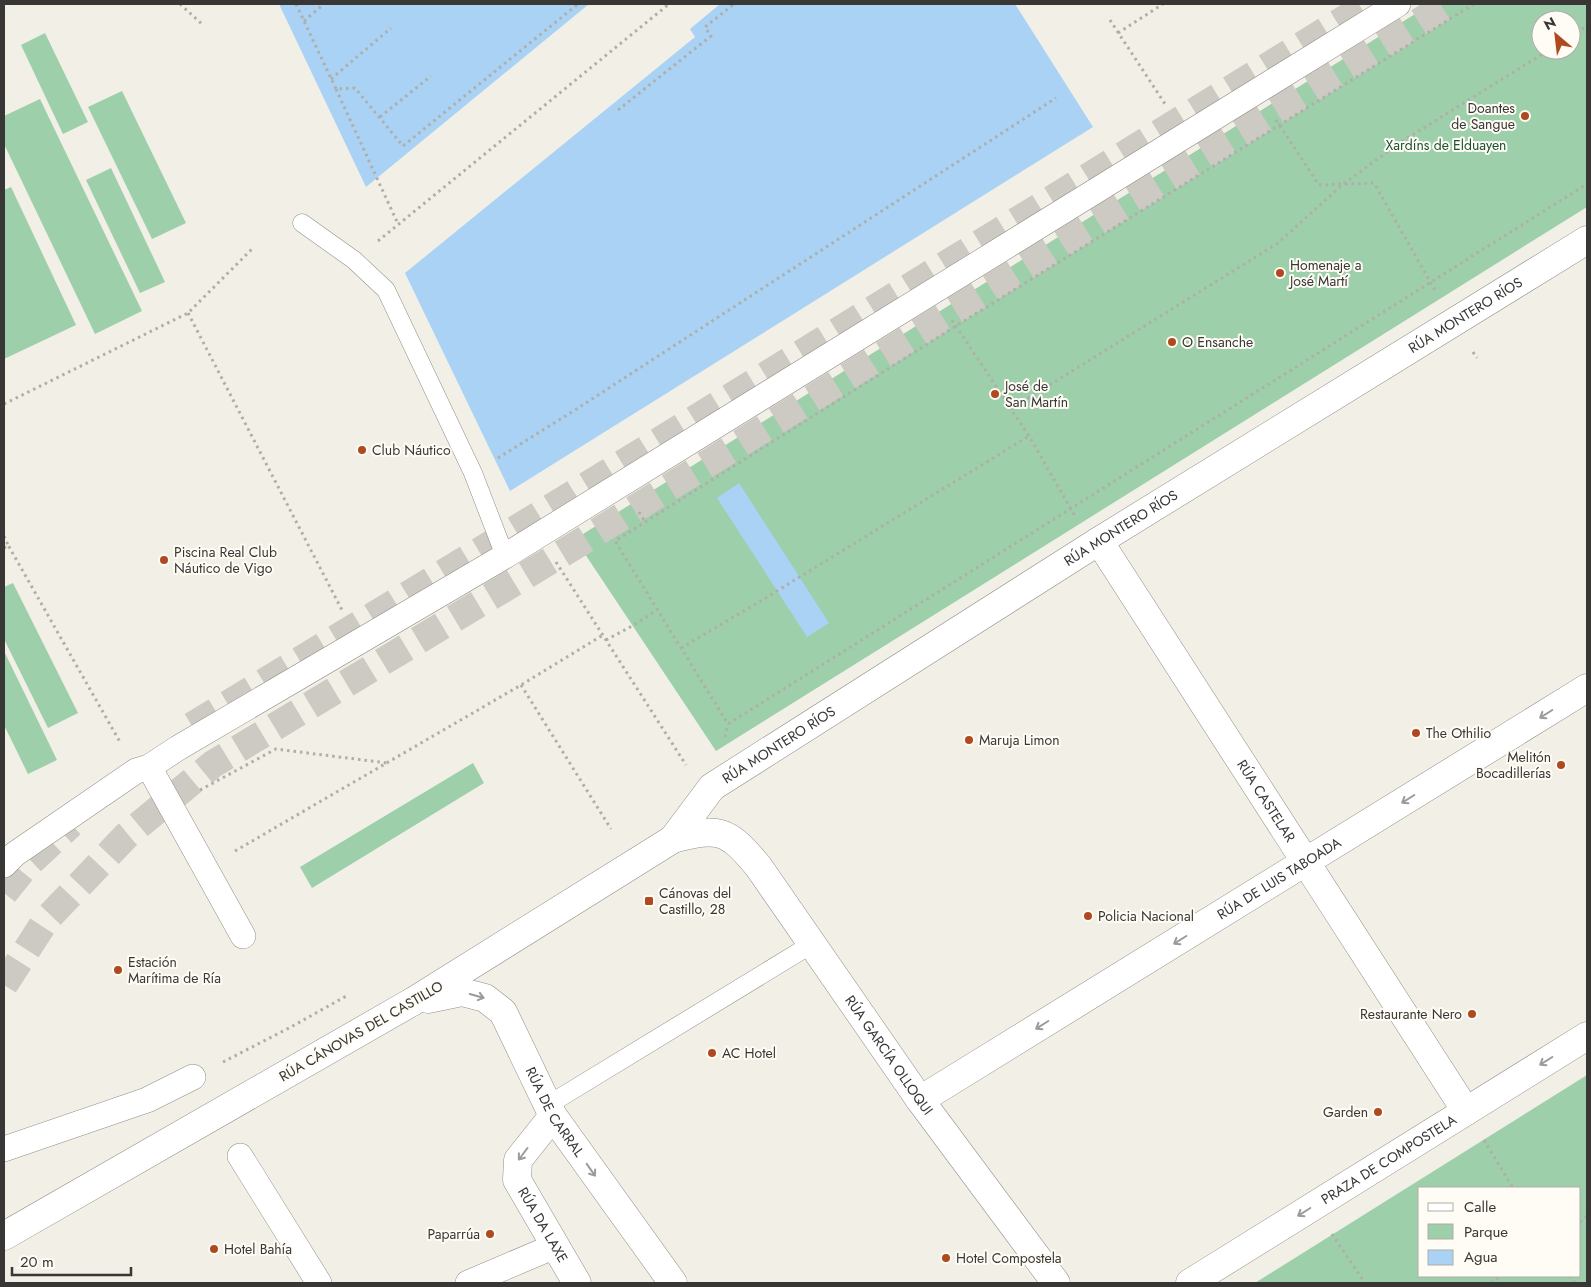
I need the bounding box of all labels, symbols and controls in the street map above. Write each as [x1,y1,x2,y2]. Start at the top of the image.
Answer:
north arrow [1531,10,1581,60]
text: N [1540,12,1560,35]
place label: Doantes de Sangue [1451,98,1515,134]
marker: Doantes de Sangue [1519,110,1531,122]
park label: Xardíns de Elduayen [1386,135,1506,155]
place label: Homenaje a José Martí [1288,255,1362,291]
marker: Homenaje a José Martí [1274,267,1286,279]
street label: RÚA MONTERO RÍOS [1404,272,1526,358]
place label: O Ensanche [1182,332,1253,352]
marker: O Ensanche [1166,336,1178,348]
place label: José de San Martín [1003,376,1068,412]
marker: José de San Martín [989,388,1001,400]
place label: Club Náutico [372,440,451,460]
marker: Club Náutico [356,444,368,456]
street label: RÚA MONTERO RÍOS [1060,485,1182,571]
place label: Piscina Real Club Náutico de Vigo [174,542,277,578]
marker: Piscina Real Club Náutico de Vigo [158,554,170,566]
street label: RÚA MONTERO RÍOS [718,701,839,788]
one-way arrow [1539,709,1553,719]
place label: The Othilio [1426,723,1492,743]
marker: The Othilio [1410,727,1422,739]
place label: Maruja Limon [979,730,1060,750]
marker: Maruja Limon [963,734,975,746]
place label: Melitón Bocadillerías [1476,747,1551,783]
street label: RÚA CASTELAR [1232,756,1300,846]
marker: Melitón Bocadillerías [1555,759,1567,771]
one-way arrow [1401,795,1415,805]
street label: RÚA DE LUIS TABOADA [1213,832,1345,924]
place label: Cánovas del Castillo, 28 [659,883,731,919]
marker: Cánovas del Castillo, 28 [643,895,655,907]
place label: Policia Nacional [1098,906,1194,926]
marker: Policia Nacional [1082,910,1094,922]
one-way arrow [1173,934,1187,945]
place label: Estación Marítima de Ría [128,952,221,988]
marker: Estación Marítima de Ría [112,964,124,976]
street label: RÚA CÁNOVAS DEL CASTILLO [275,976,447,1086]
street label: RÚA GARCÍA OLLOQUI [840,991,938,1119]
one-way arrow [468,992,484,1002]
place label: Restaurante Nero [1360,1004,1462,1024]
marker: Restaurante Nero [1466,1008,1478,1020]
one-way arrow [1035,1020,1049,1030]
place label: AC Hotel [722,1043,776,1063]
marker: AC Hotel [706,1047,718,1059]
one-way arrow [1539,1057,1553,1067]
street label: RÚA DE CARRAL [521,1064,590,1161]
place label: Garden [1323,1102,1368,1122]
marker: Garden [1372,1106,1384,1118]
street label: PRAZA DE COMPOSTELA [1317,1109,1461,1209]
one-way arrow [518,1147,528,1161]
one-way arrow [586,1163,596,1177]
street label: RÚA DA LAXE [513,1183,573,1266]
legend [1418,1187,1581,1277]
text: Calle [1464,1196,1496,1218]
one-way arrow [1297,1207,1311,1218]
text: Parque [1464,1221,1508,1243]
place label: Paparrúa [428,1224,480,1244]
marker: Paparrúa [484,1228,496,1240]
place label: Hotel Bahía [224,1239,292,1259]
marker: Hotel Bahía [208,1243,220,1255]
scale bar [12,1244,131,1276]
text: Agua [1464,1246,1498,1268]
place label: Hotel Compostela [956,1248,1062,1268]
text: 20 m [20,1251,54,1273]
marker: Hotel Compostela [940,1252,952,1264]

